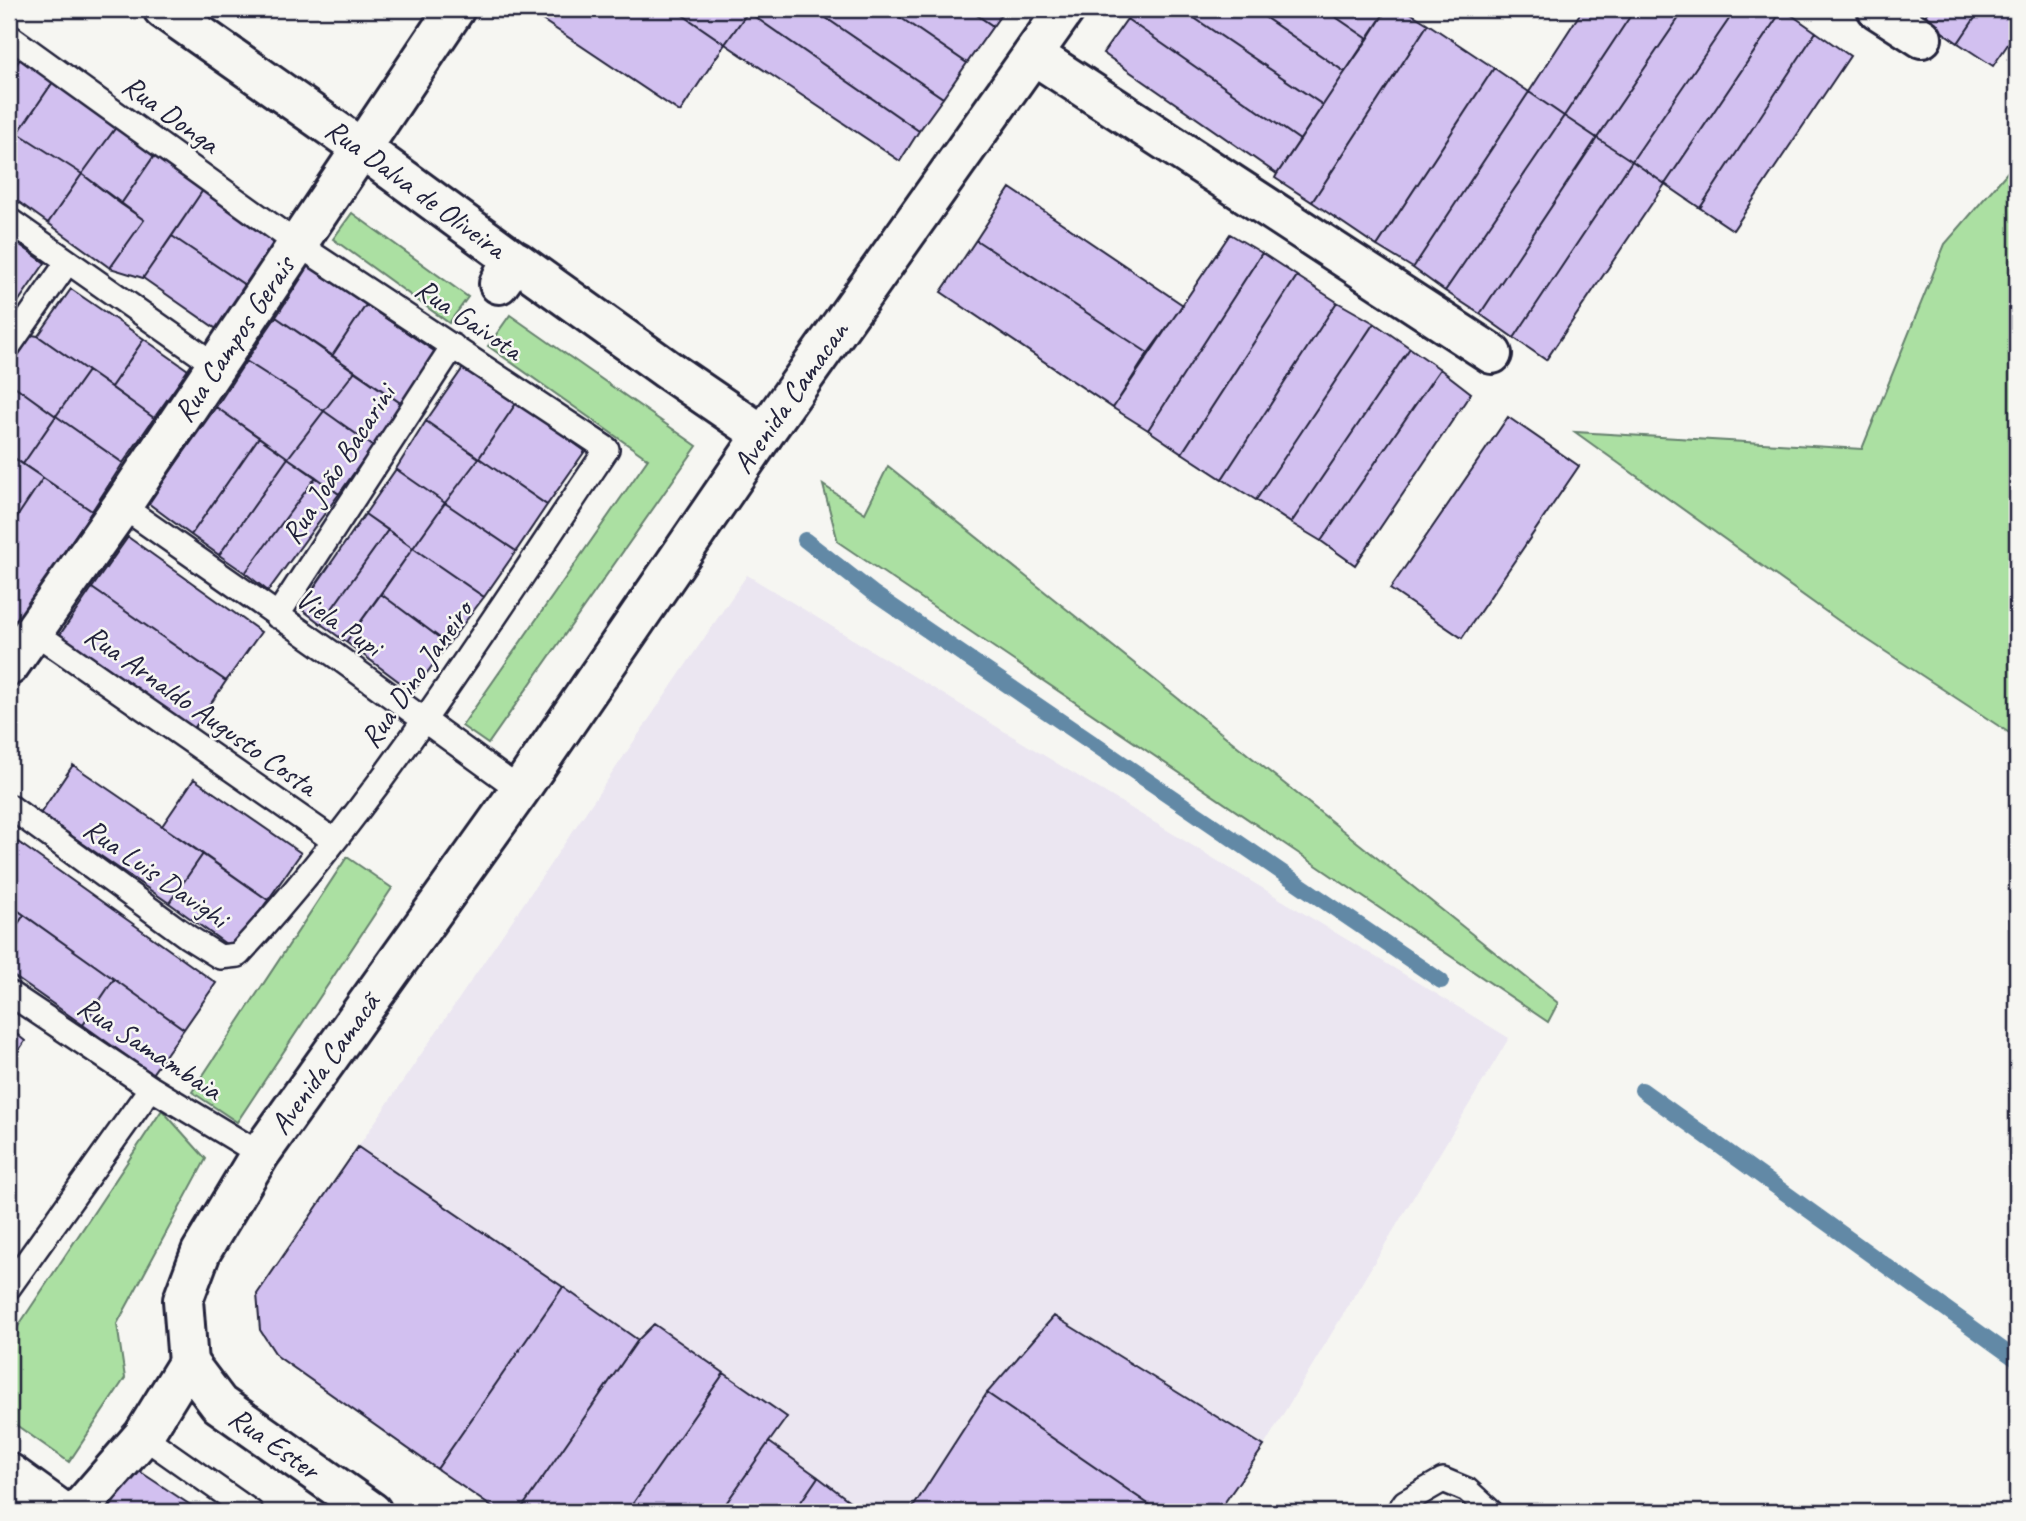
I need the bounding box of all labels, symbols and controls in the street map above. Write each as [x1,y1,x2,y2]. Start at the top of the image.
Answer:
street label: Rua Donga [115,66,229,163]
street label: Rua Dalva de Oliveira [318,110,516,268]
street label: Rua Campos Gerais [165,246,305,429]
street label: Rua Gaivota [408,269,532,370]
street label: Avenida Camacan [724,312,858,481]
street label: Rua João Bacarini [272,374,405,551]
street label: Viela Pupi [289,579,392,667]
street label: Rua Dino Janeiro [351,590,483,755]
street label: Rua Arnaldo Augusto Costa [78,616,327,806]
street label: Rua Luis Davighi [76,809,238,939]
street label: Avenida Camacã [261,983,390,1142]
street label: Rua Samambaia [71,987,231,1110]
street label: Rua Ester [222,1398,329,1489]

